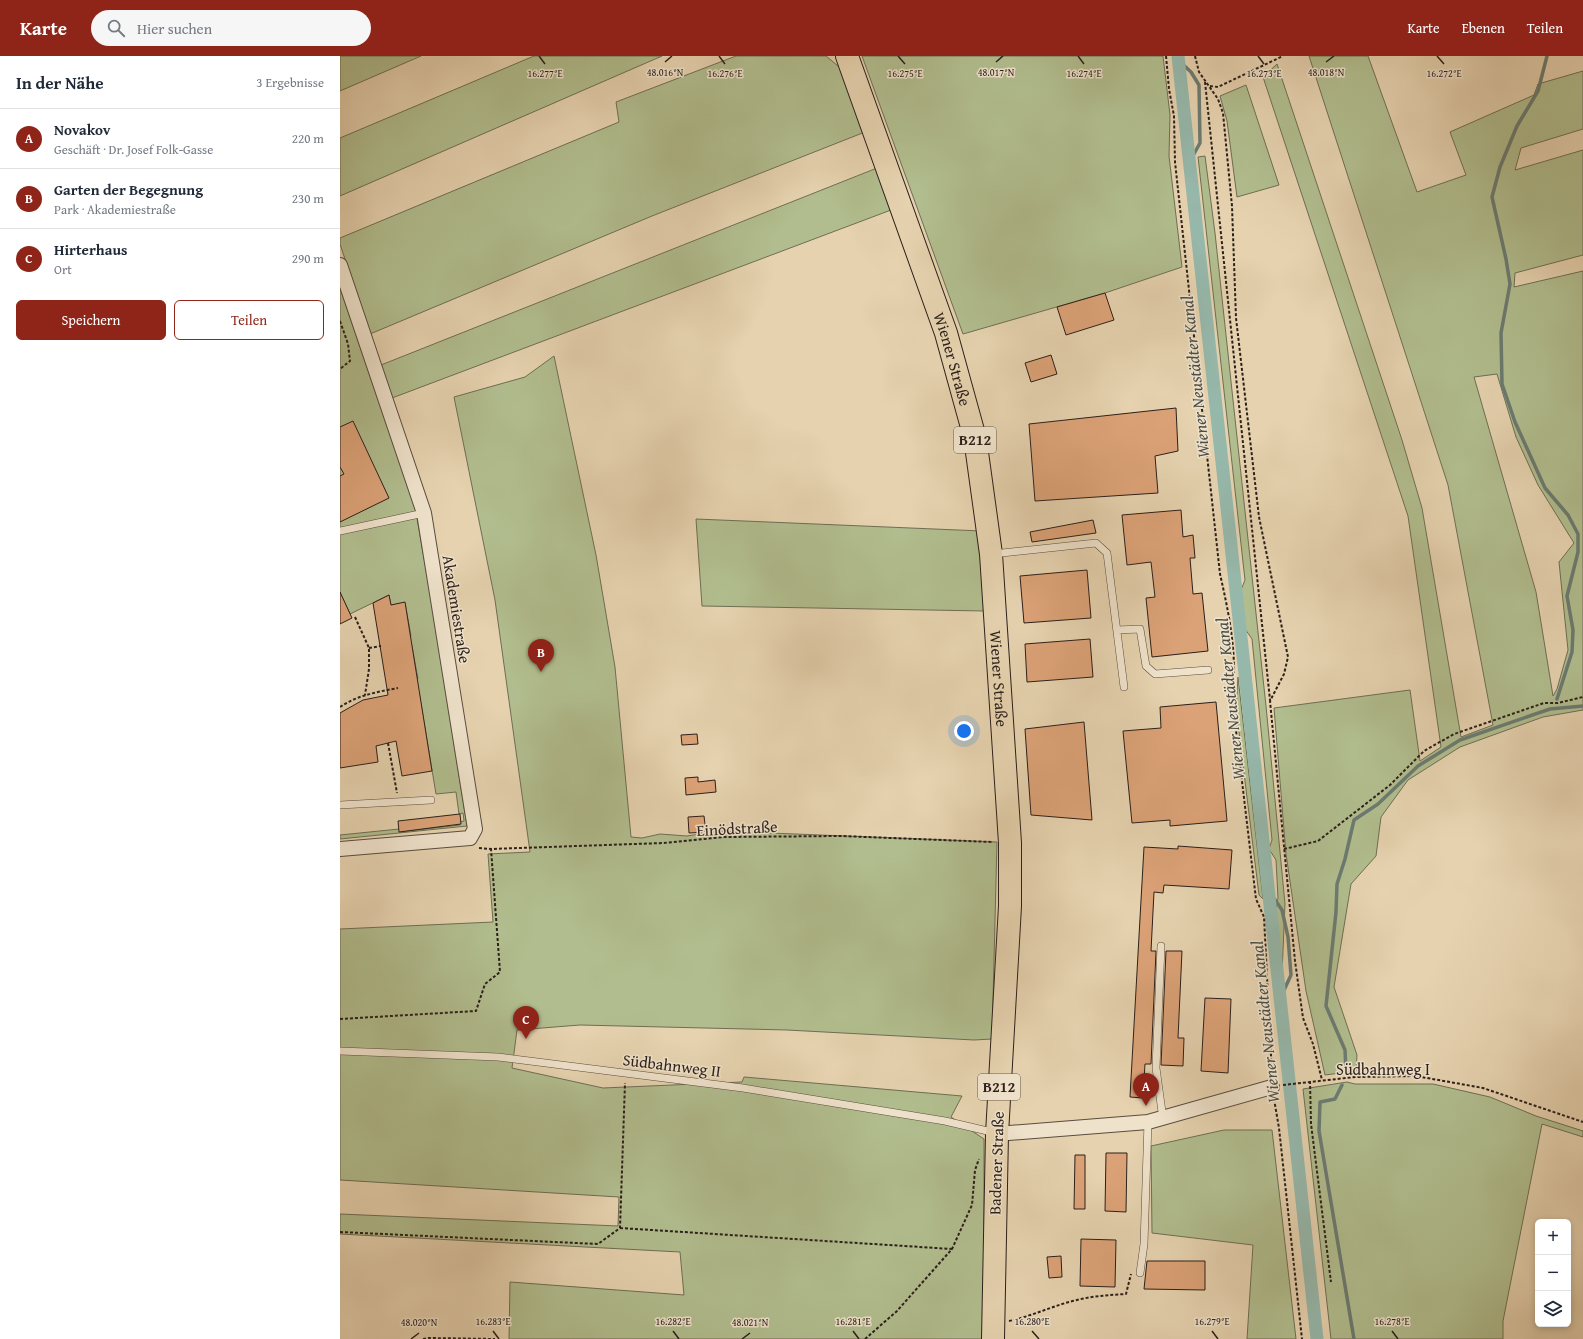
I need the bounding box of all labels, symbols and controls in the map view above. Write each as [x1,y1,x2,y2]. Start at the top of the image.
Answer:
search box [91,10,371,46]
text: Karte [20,14,67,42]
icon: search [105,17,127,39]
text: Hier suchen [137,18,212,39]
text: Karte [1407,18,1440,38]
text: Ebenen [1462,18,1505,38]
text: Teilen [1527,18,1563,38]
text: 48.016°N [647,65,684,80]
text: 48.017°N [978,65,1015,80]
text: 48.018°N [1308,65,1345,80]
text: 16.277°E [527,66,563,81]
text: 16.276°E [707,66,743,81]
text: 16.275°E [887,66,923,81]
text: 16.274°E [1066,66,1102,81]
text: 16.273°E [1246,66,1282,81]
text: 16.272°E [1426,66,1462,81]
text: In der Nähe [16,70,104,95]
text: 3 Ergebnisse [256,73,324,92]
text: Novakov [54,119,110,140]
text: A [25,129,33,148]
text: 220 m [292,129,324,148]
text: Geschäft · Dr. Josef Folk-Gasse [54,140,213,159]
text: Garten der Begegnung [54,179,203,200]
text: B [25,189,33,208]
text: 230 m [292,189,324,208]
text: Park · Akademiestraße [54,200,176,219]
text: Hirterhaus [54,239,127,260]
text: C [25,249,33,268]
text: 290 m [292,249,324,268]
text: Ort [54,260,72,279]
water label: Wiener Neustädter Kanal [1174,295,1215,459]
button: Speichern [16,300,166,340]
button: Teilen [174,300,324,340]
street label: Wiener Straße [927,309,978,409]
road number: B212 [954,427,996,453]
street label: Akademiestraße [437,553,477,665]
water label: Wiener Neustädter Kanal [1209,617,1250,781]
street label: Wiener Straße [984,630,1014,728]
pin: B [528,639,554,672]
your location [954,721,974,741]
street label: Einödstraße [696,814,778,842]
water label: Wiener Neustädter Kanal [1244,940,1285,1104]
pin: C [513,1006,539,1039]
street label: Südbahnweg II [622,1047,723,1083]
street label: Südbahnweg I [1336,1057,1430,1081]
pin: A [1133,1073,1159,1106]
road number: B212 [978,1074,1020,1100]
street label: Badener Straße [982,1111,1010,1215]
map controls [1535,1219,1571,1327]
button: + [1535,1219,1571,1255]
button: − [1535,1255,1571,1291]
button: layers [1535,1291,1571,1327]
text: 16.283°E [475,1314,511,1329]
text: 16.282°E [655,1314,691,1329]
text: 16.281°E [835,1314,871,1329]
text: 16.280°E [1014,1314,1050,1329]
text: 16.279°E [1194,1314,1230,1329]
text: 16.278°E [1374,1314,1410,1329]
text: 48.020°N [401,1315,438,1330]
text: 48.021°N [732,1315,769,1330]

